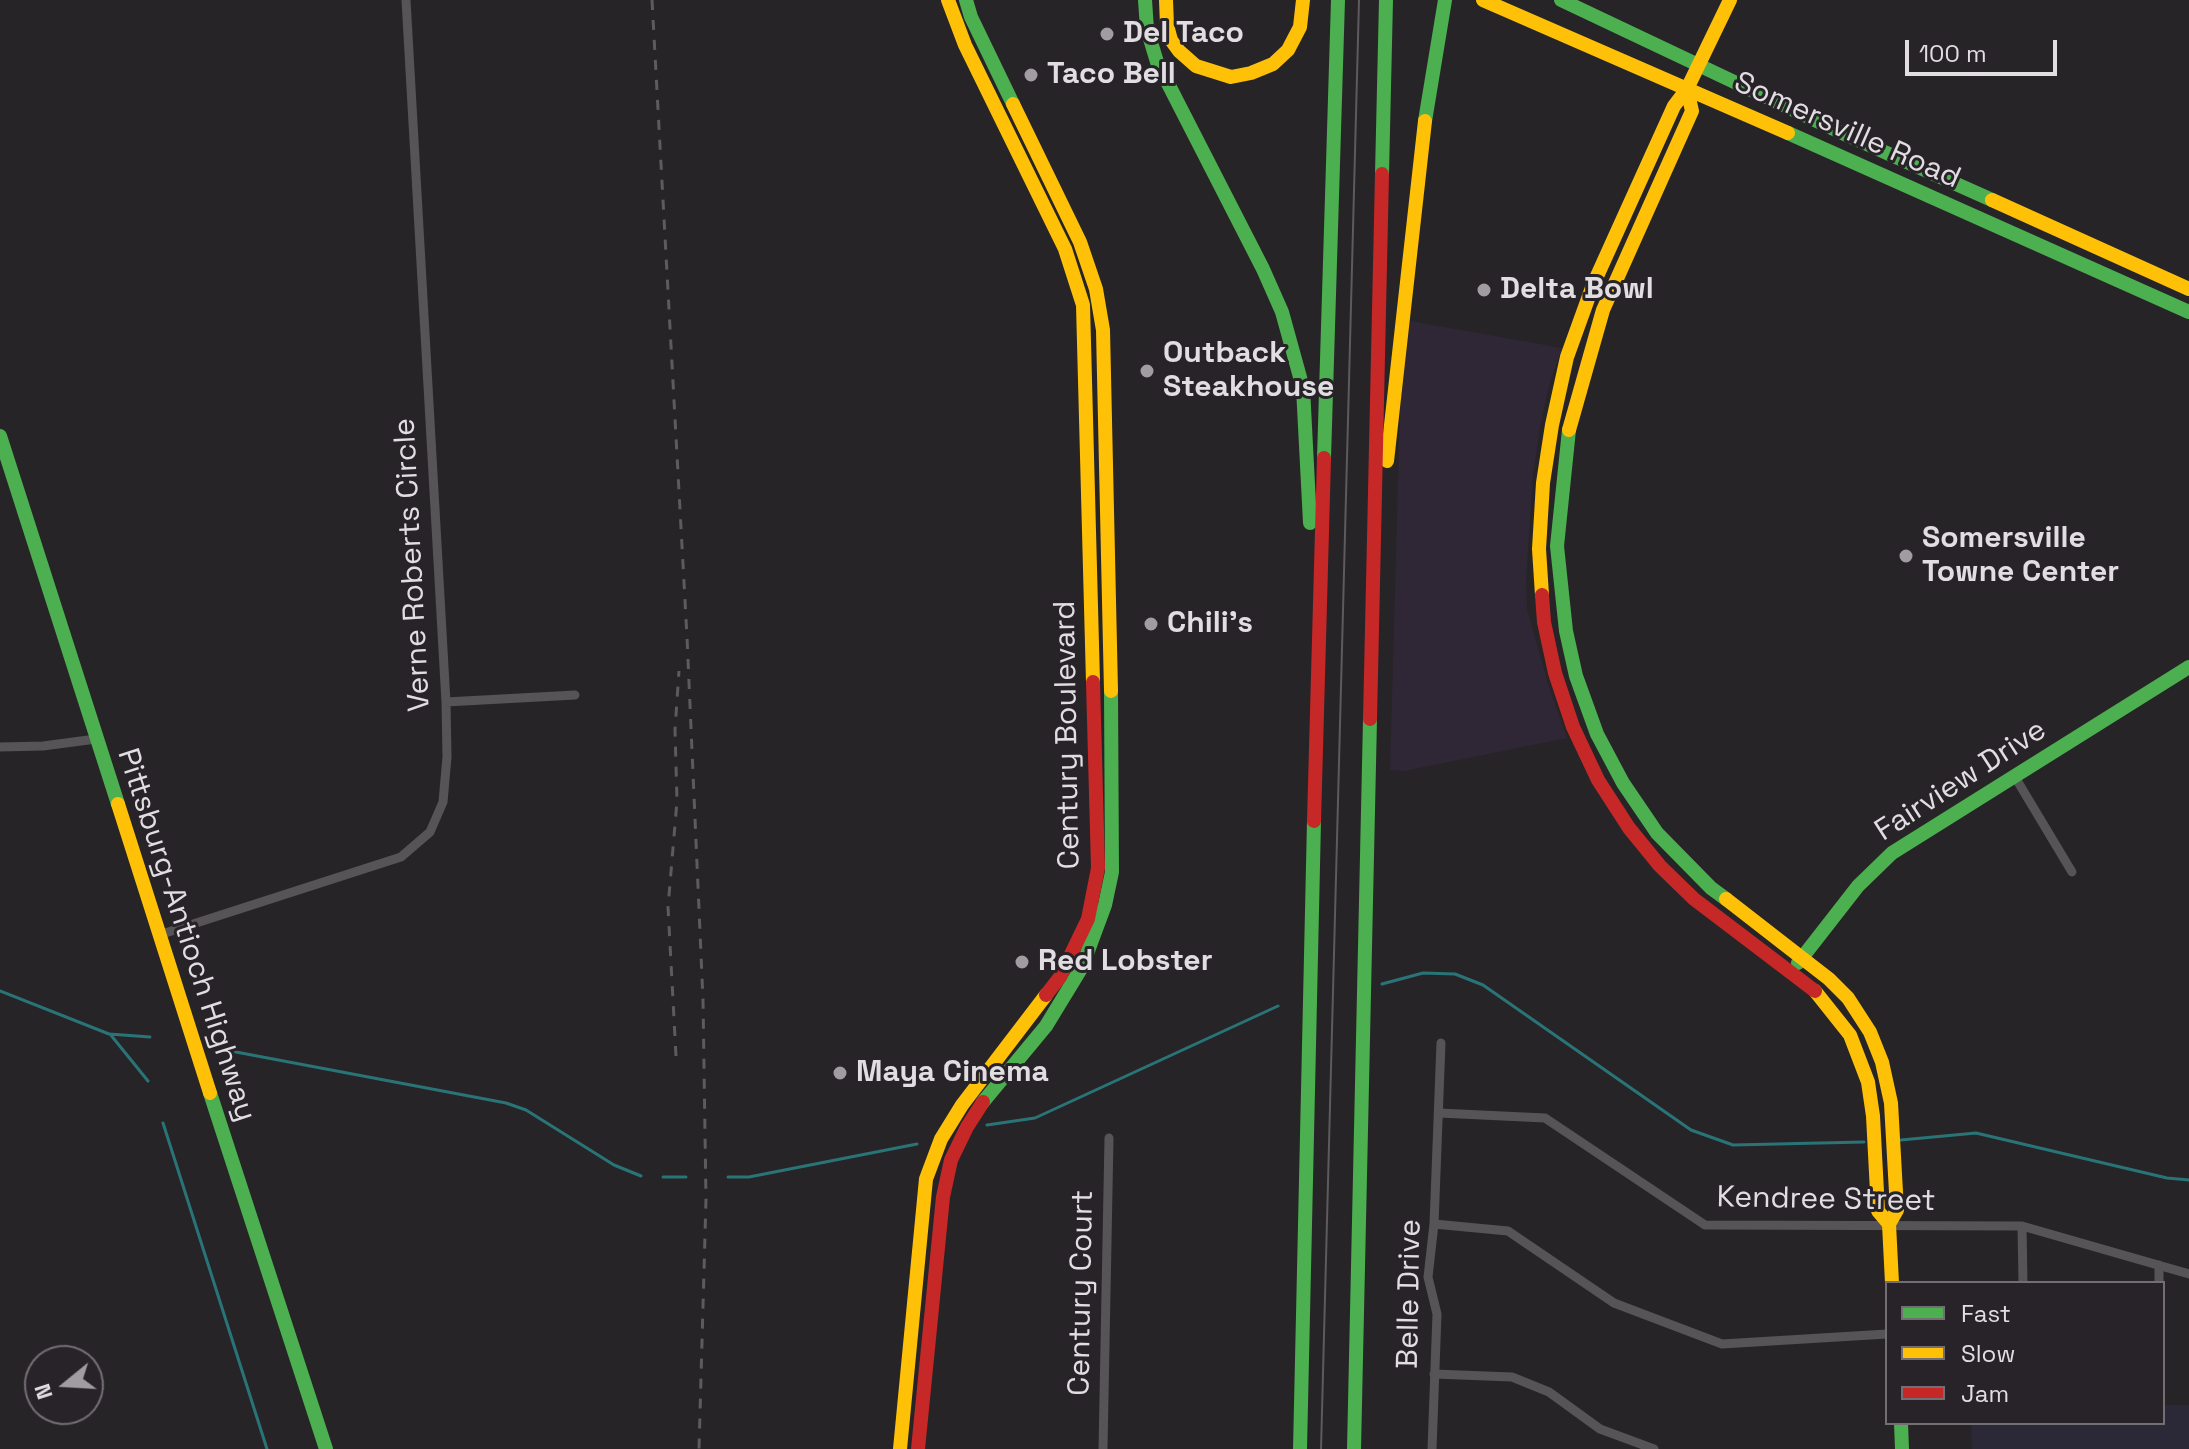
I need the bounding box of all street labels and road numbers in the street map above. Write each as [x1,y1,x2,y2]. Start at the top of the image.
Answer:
street label: Somersville Road [1728,65,1966,197]
street label: Verne Roberts Circle [387,417,439,713]
street label: Century Boulevard [1048,600,1088,870]
street label: Fairview Drive [1869,712,2053,850]
street label: Pittsburg-Antioch Highway [109,744,263,1126]
street label: Kendree Street [1716,1180,1936,1220]
street label: Century Court [1062,1190,1102,1396]
street label: Belle Drive [1391,1219,1429,1369]

